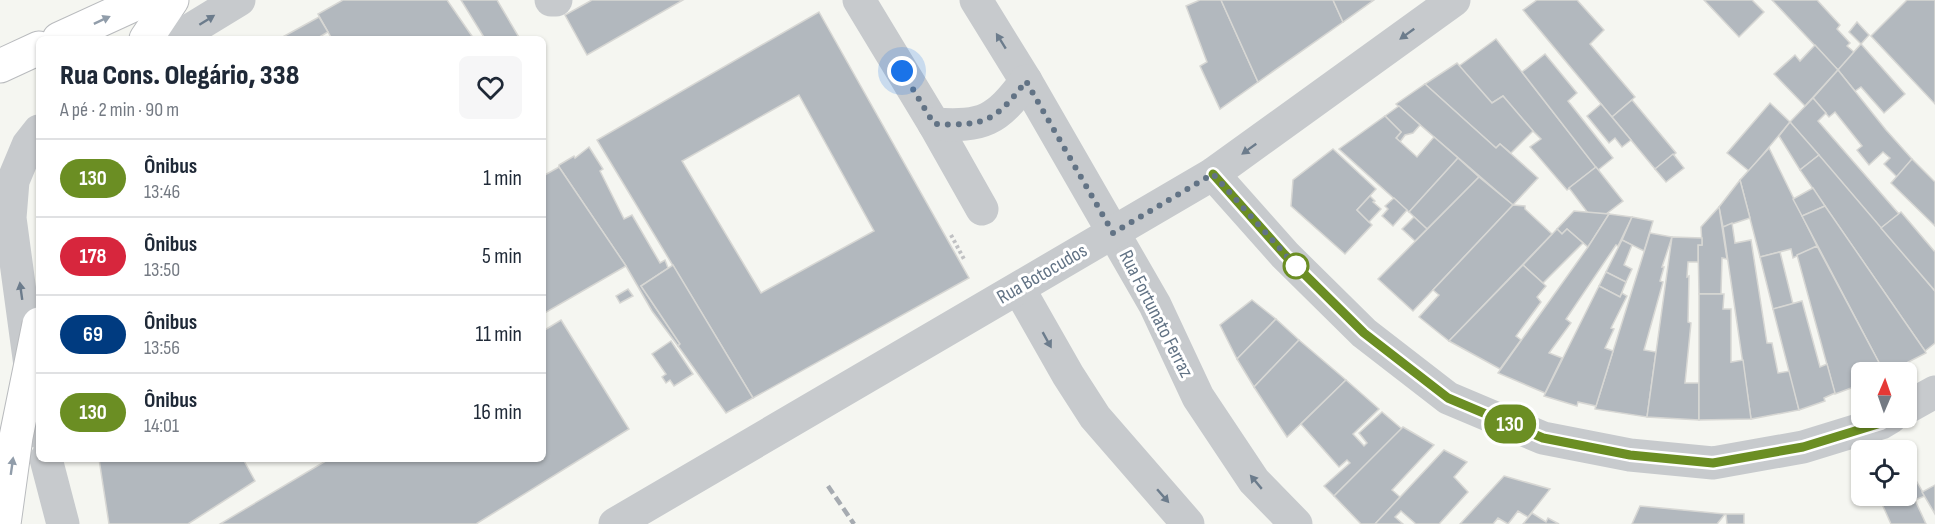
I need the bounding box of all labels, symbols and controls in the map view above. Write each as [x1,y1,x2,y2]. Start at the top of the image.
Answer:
one-way arrow [93,14,111,24]
one-way arrow [199,14,215,25]
one-way arrow [1399,28,1415,40]
one-way arrow [995,33,1006,49]
button: heart [459,56,522,119]
your location [887,56,917,86]
text: Rua Cons. Olegário, 338 [60,59,299,92]
text: A pé · 2 min · 90 m [60,98,179,122]
one-way arrow [1241,142,1256,154]
text: Ônibus [144,153,197,180]
text: 1 min [483,165,522,192]
text: 130 [79,166,107,191]
text: 13:46 [144,180,180,204]
text: Ônibus [144,231,197,258]
street label: Rua Botocudos [993,239,1091,309]
text: 5 min [482,243,522,270]
text: 178 [79,244,107,269]
street label: Rua Fortunato Ferraz [1114,246,1198,382]
unlabelled marker [1283,253,1309,279]
text: 13:50 [144,258,180,282]
one-way arrow [16,281,25,300]
text: Ônibus [144,309,197,336]
text: 11 min [475,321,522,348]
text: 69 [83,322,103,347]
one-way arrow [1042,331,1052,348]
text: 13:56 [144,336,180,360]
north arrow [1851,362,1917,428]
map controls [1851,362,1917,506]
text: Ônibus [144,387,197,414]
text: 16 min [474,399,522,426]
text: 130 [79,400,107,425]
line badge: 130 [1476,404,1544,444]
text: 130 [1496,412,1524,437]
text: 14:01 [144,414,179,438]
button: locate [1851,440,1917,506]
one-way arrow [8,456,17,475]
one-way arrow [1249,474,1262,490]
one-way arrow [1156,488,1170,503]

